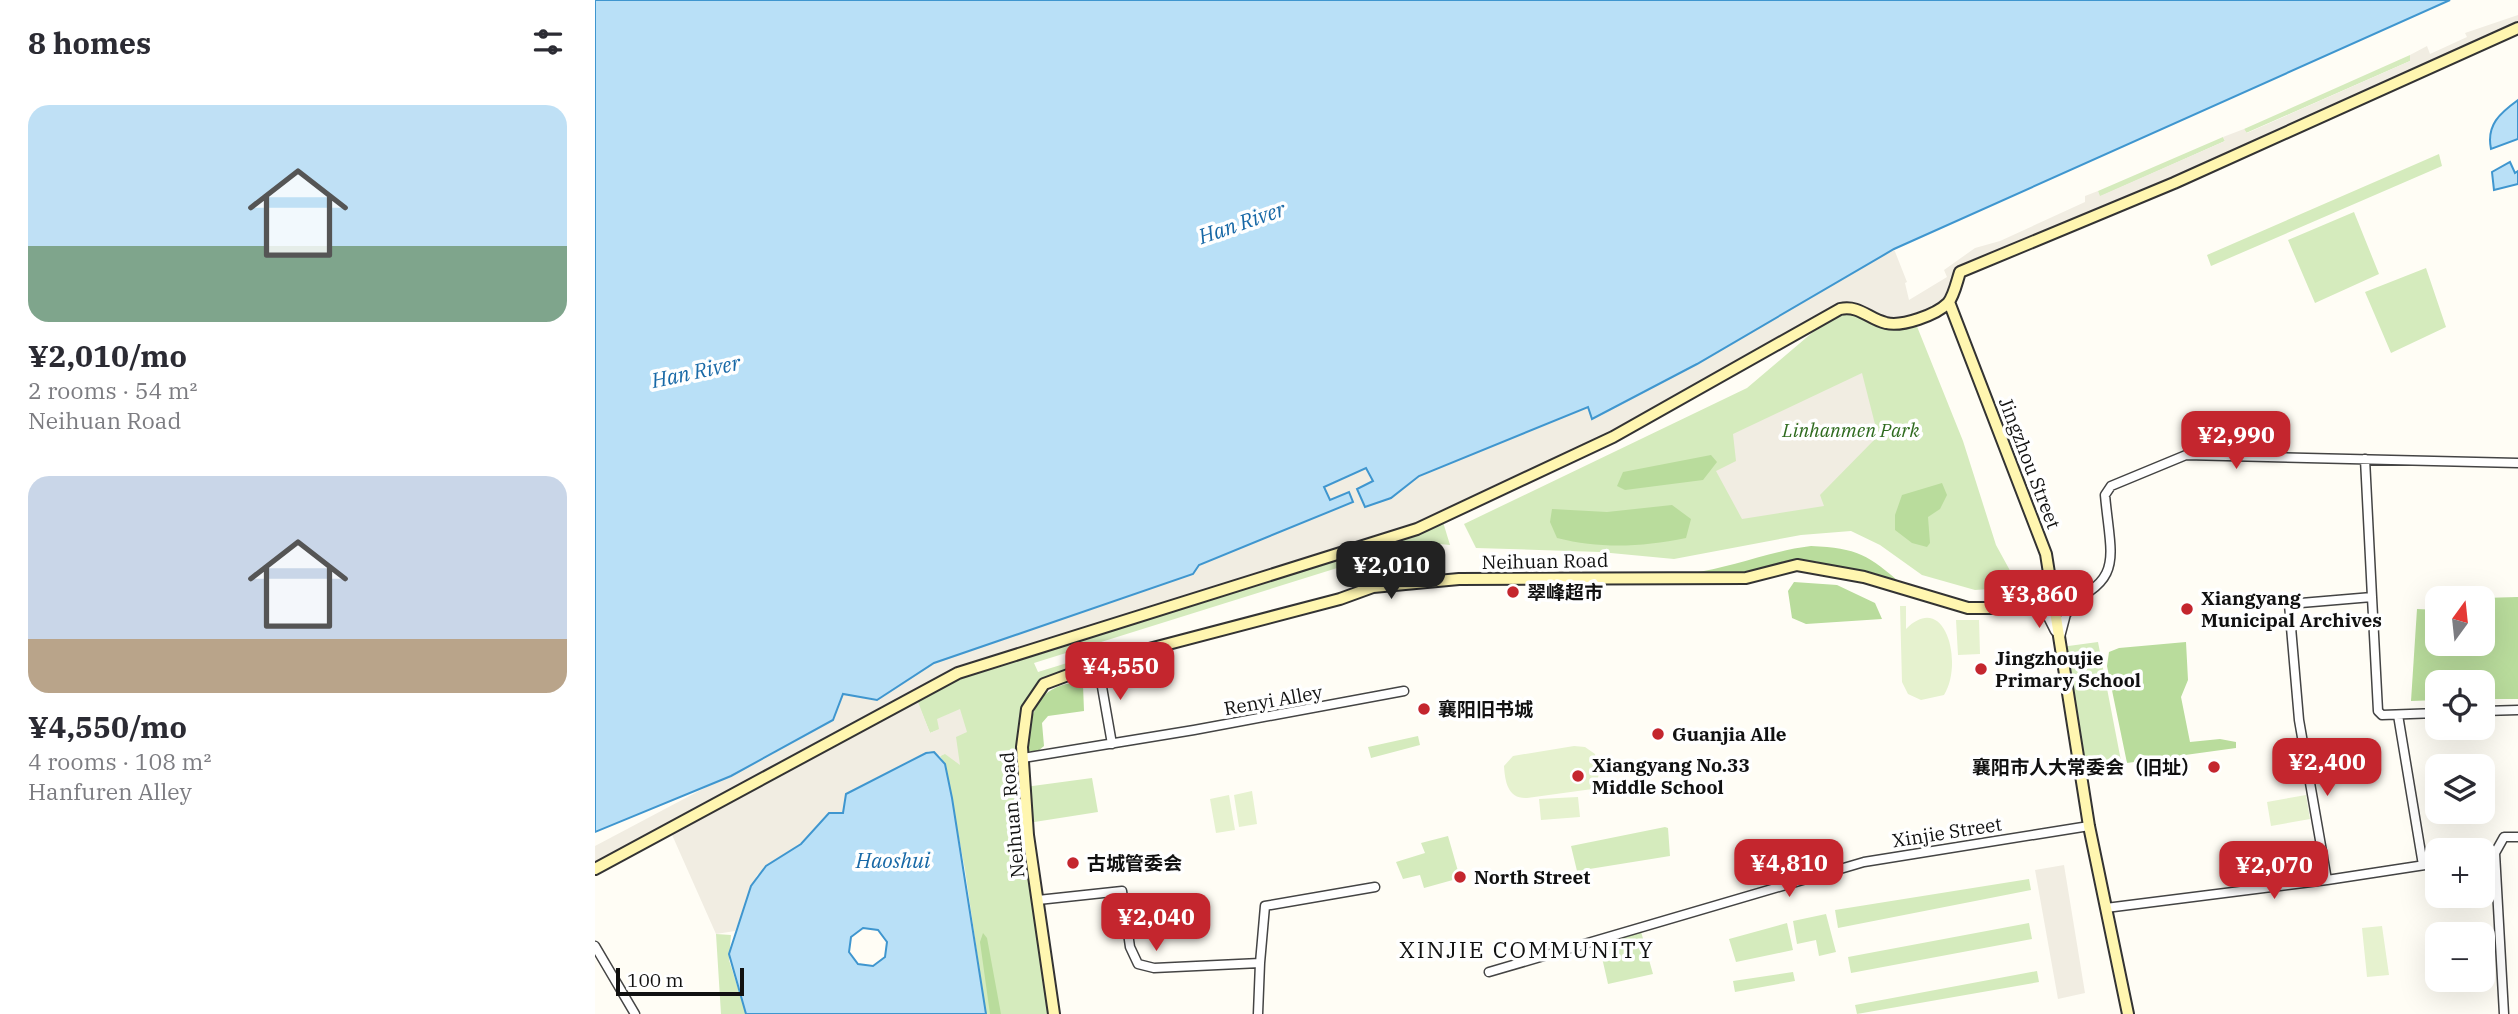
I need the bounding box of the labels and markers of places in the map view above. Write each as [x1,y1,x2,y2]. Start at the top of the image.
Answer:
pin: ¥2,990 [2179,412,2293,471]
pin: ¥2,010 [1334,542,1448,601]
pin: ¥3,860 [1982,570,2096,630]
place label: 翠峰超市 [1527,580,1603,604]
marker: 翠峰超市 [1505,584,1521,600]
place label: Xiangyang Municipal Archives [2201,586,2382,632]
marker: Xiangyang Municipal Archives [2179,601,2195,617]
pin: ¥4,550 [1063,642,1177,702]
place label: Jingzhoujie Primary School [1995,646,2141,692]
marker: Jingzhoujie Primary School [1973,661,1989,677]
place label: 襄阳旧书城 [1438,697,1533,721]
marker: 襄阳旧书城 [1416,701,1432,717]
place label: Guanjia Alle [1672,722,1787,746]
marker: Guanjia Alle [1650,726,1666,742]
pin: ¥2,400 [2270,738,2384,798]
place label: Xiangyang No.33 Middle School [1592,753,1750,799]
place label: 襄阳市人大常委会（旧址） [1972,755,2200,779]
marker: 襄阳市人大常委会（旧址） [2206,759,2222,775]
marker: Xiangyang No.33 Middle School [1570,768,1586,784]
pin: ¥4,810 [1732,839,1846,899]
pin: ¥2,070 [2217,842,2331,901]
place label: 古城管委会 [1087,851,1182,875]
marker: 古城管委会 [1065,855,1081,871]
place label: North Street [1474,865,1590,889]
marker: North Street [1452,869,1468,885]
pin: ¥2,040 [1099,894,1213,953]

